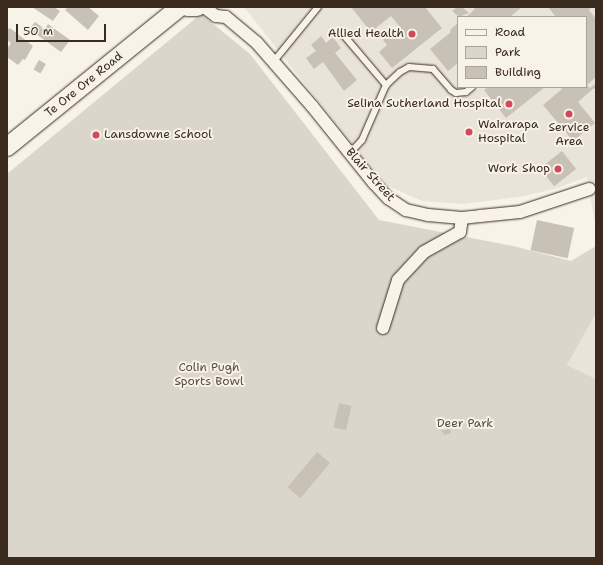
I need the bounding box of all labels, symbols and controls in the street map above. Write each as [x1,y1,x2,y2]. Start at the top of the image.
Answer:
scale bar [18,16,108,42]
legend [457,16,587,88]
text: 50 m [23,23,53,39]
text: Road [495,24,525,40]
place label: Allied Health [328,27,404,41]
marker: Allied Health [407,29,417,39]
text: Park [495,44,521,60]
street label: Te Ore Ore Road [42,49,126,121]
text: Building [495,64,541,80]
place label: Selina Sutherland Hospital [347,97,501,111]
marker: Selina Sutherland Hospital [504,99,514,109]
marker: Service Area [564,109,574,119]
place label: Wairarapa Hospital [478,118,538,146]
place label: Service Area [549,121,589,149]
marker: Wairarapa Hospital [463,126,475,138]
place label: Lansdowne School [104,128,212,142]
marker: Lansdowne School [91,130,101,140]
street label: Blair Street [342,145,398,205]
place label: Work Shop [488,162,550,176]
marker: Work Shop [553,164,563,174]
park label: Colin Pugh Sports Bowl [174,361,244,389]
park label: Deer Park [437,417,493,431]

